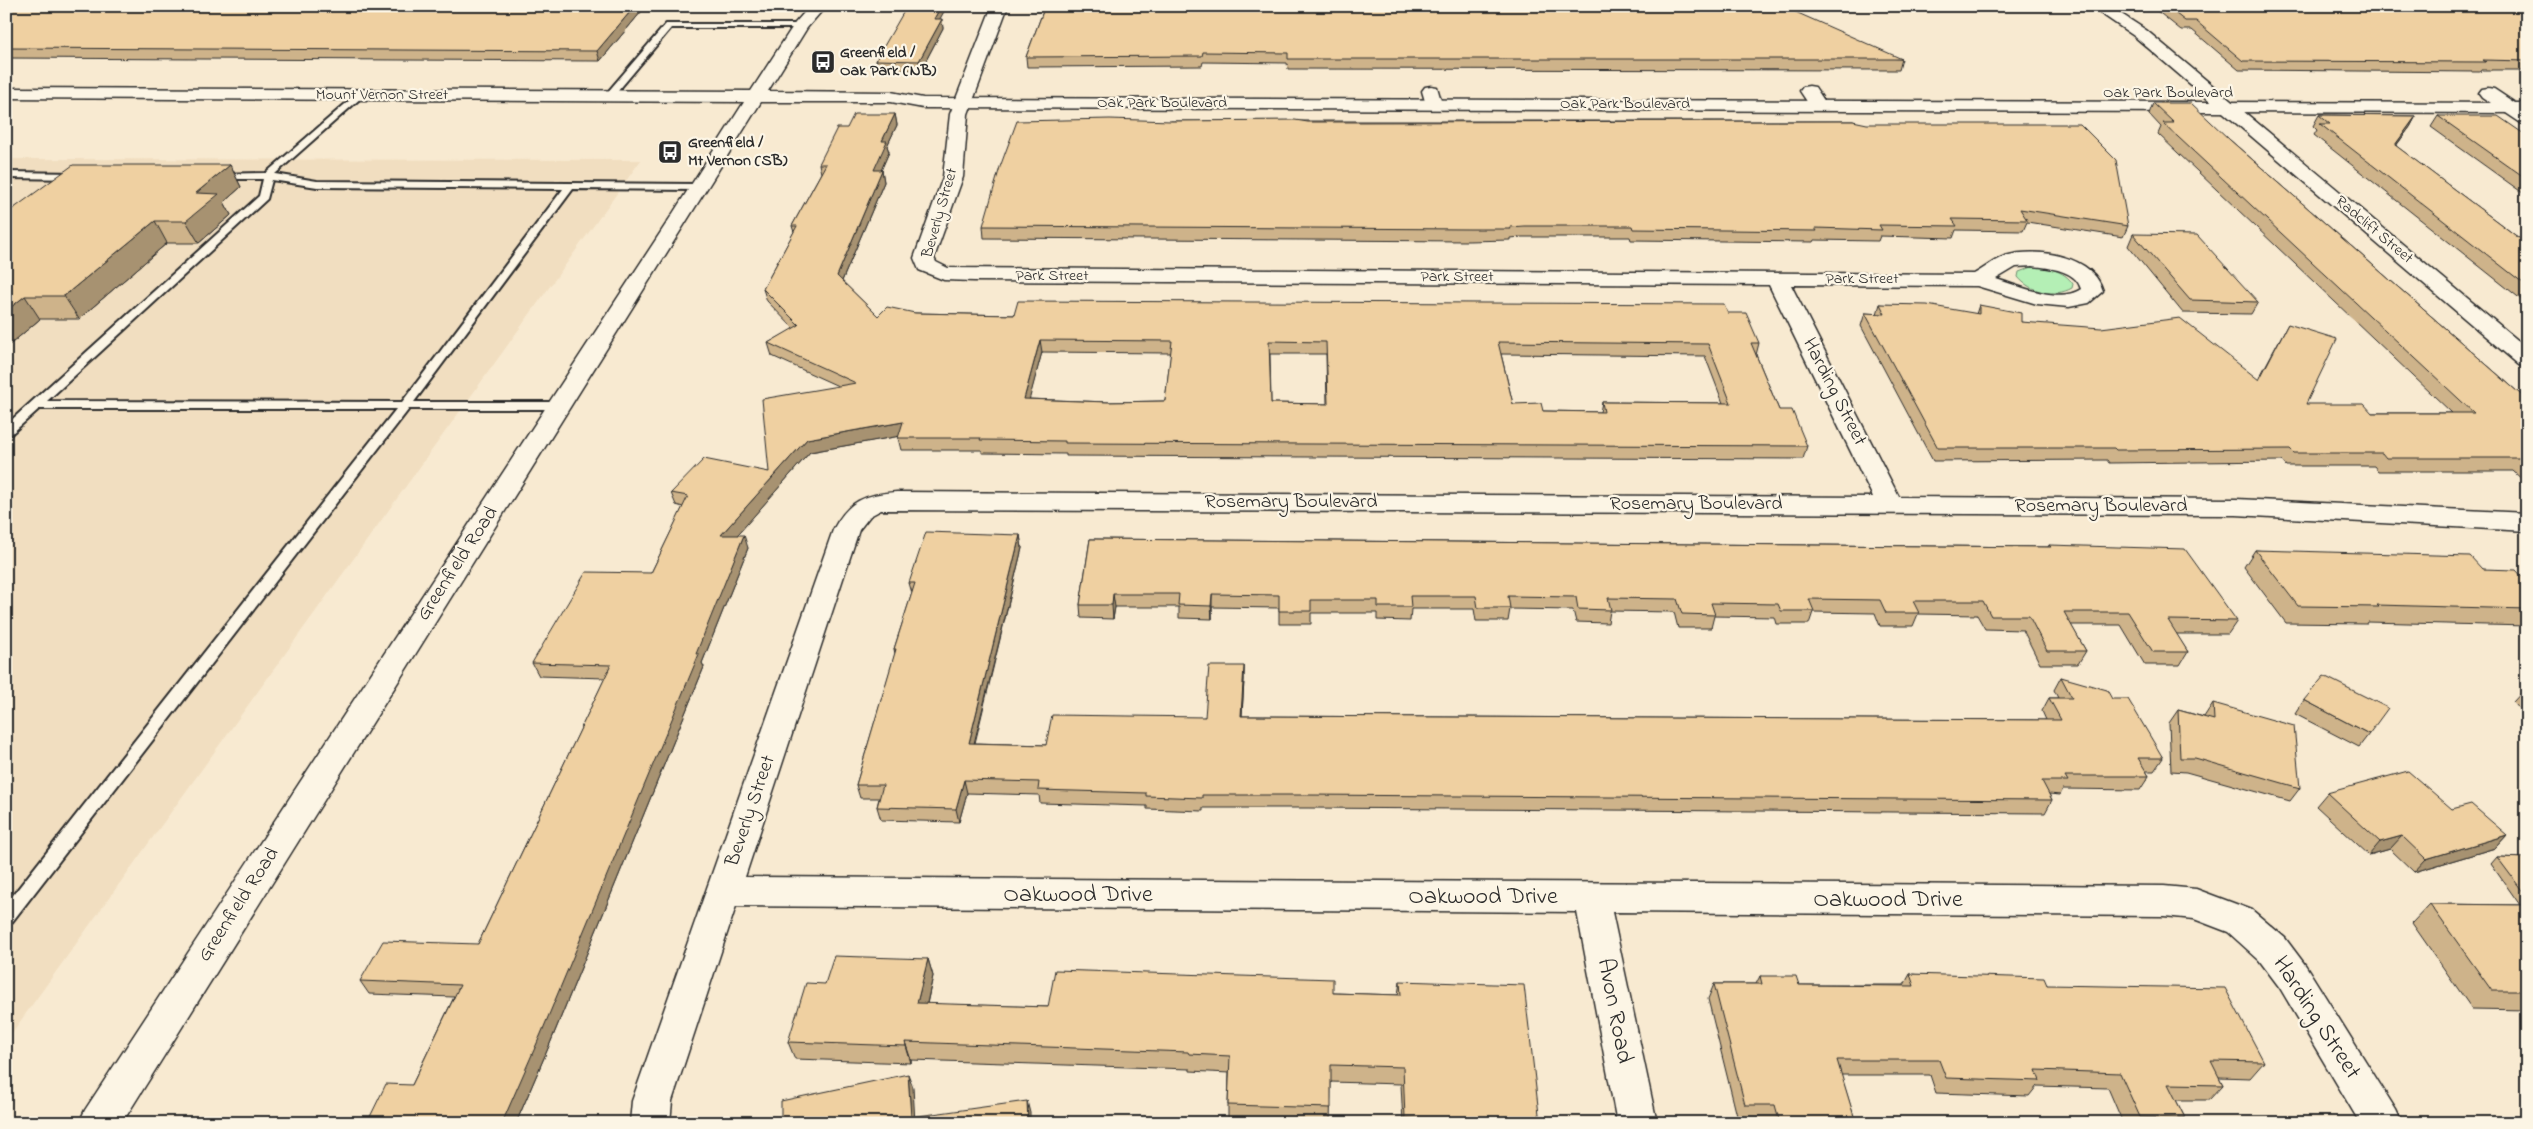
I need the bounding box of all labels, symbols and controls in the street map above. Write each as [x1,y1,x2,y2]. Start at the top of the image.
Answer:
place label: Greenfield / Oak Park (NB) [840,41,936,83]
bus stop icon: Greenfield / Oak Park (NB) [810,49,836,75]
street label: Oak Park Boulevard [2103,81,2233,105]
street label: Mount Vernon Street [316,83,449,107]
street label: Oak Park Boulevard [1097,91,1227,115]
street label: Oak Park Boulevard [1560,92,1690,116]
place label: Greenfield / Mt Vernon (SB) [688,131,788,173]
bus stop icon: Greenfield / Mt Vernon (SB) [657,139,683,165]
street label: Beverly Street [915,165,964,262]
street label: Radclift Street [2330,190,2419,270]
street label: Park Street [1015,264,1089,288]
street label: Park Street [1420,265,1494,289]
street label: Park Street [1825,267,1899,291]
street label: Harding Street [1793,333,1874,452]
street label: Rosemary Boulevard [1205,488,1377,517]
street label: Rosemary Boulevard [1610,490,1782,519]
street label: Rosemary Boulevard [2015,492,2187,521]
street label: Greenfield Road [410,501,506,627]
street label: Beverly Street [718,751,784,871]
street label: Greenfield Road [191,842,287,968]
street label: Oakwood Drive [1003,878,1153,913]
street label: Oakwood Drive [1408,880,1558,915]
street label: Oakwood Drive [1813,883,1963,918]
street label: Harding Street [2263,949,2369,1087]
street label: Avon Road [1587,955,1641,1067]

